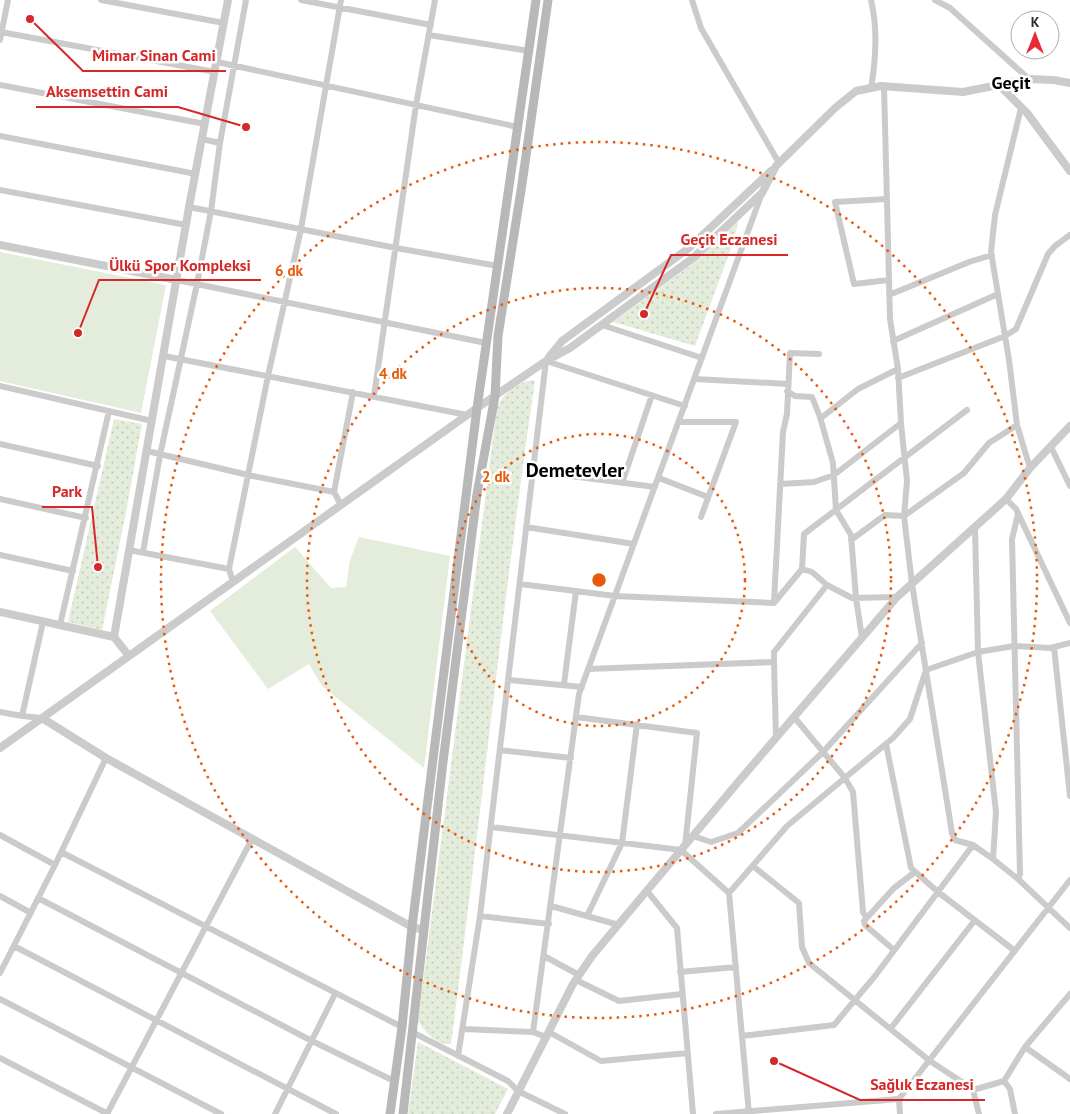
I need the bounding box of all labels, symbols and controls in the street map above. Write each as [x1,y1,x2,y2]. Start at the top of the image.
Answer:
north arrow [1010,10,1060,60]
text: K [1031,13,1040,31]
callout: Mimar Sinan Cami [83,40,226,71]
text: Mimar Sinan Cami [92,45,216,65]
district label: Geçit [992,71,1031,94]
callout: Aksemsettin Cami [36,76,178,107]
text: Aksemsettin Cami [46,81,168,101]
callout: Geçit Eczanesi [671,224,788,255]
text: Geçit Eczanesi [681,229,777,249]
callout: Ülkü Spor Kompleksi [99,249,261,280]
text: Ülkü Spor Kompleksi [109,255,251,275]
text: 6 dk [275,261,304,280]
text: 4 dk [379,364,408,383]
district label: Demetevler [526,457,624,483]
text: 2 dk [482,467,511,486]
callout: Park [42,476,92,507]
text: Park [52,481,82,501]
centre of rings [590,571,608,589]
callout: Sağlık Eczanesi [860,1069,985,1100]
text: Sağlık Eczanesi [870,1074,974,1094]

